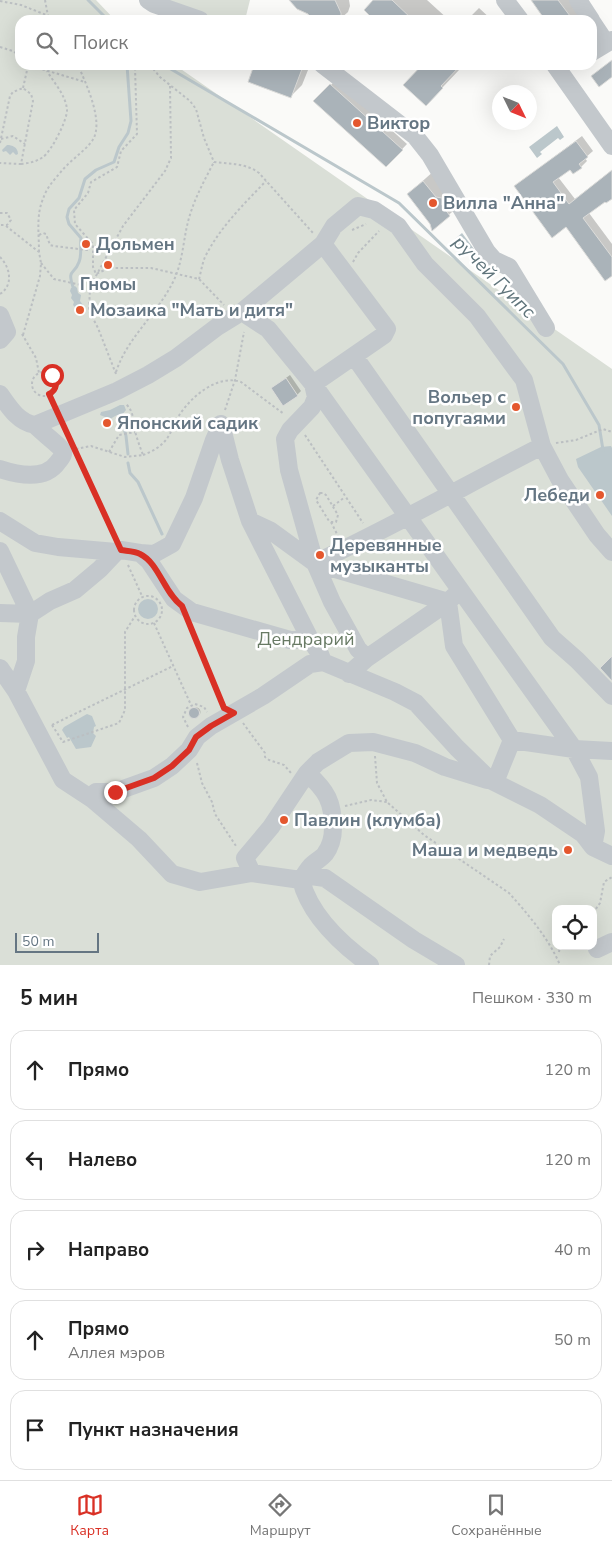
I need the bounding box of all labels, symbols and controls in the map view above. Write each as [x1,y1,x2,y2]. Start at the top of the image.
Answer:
search box [15,15,597,70]
icon: search [33,29,61,57]
text: Поиск [73,30,128,56]
north arrow [492,85,537,130]
place label: Виктор [367,111,430,135]
marker: Виктор [351,117,363,129]
place label: Вилла "Анна" [443,191,564,215]
marker: Вилла "Анна" [427,197,439,209]
water label: ручей Гуипс [447,230,541,324]
place label: Дольмен [96,232,175,256]
marker: Дольмен [80,238,92,250]
marker: Гномы [102,259,114,271]
place label: Гномы [80,272,136,296]
place label: Мозаика "Мать и дитя" [90,298,293,322]
marker: Мозаика "Мать и дитя" [74,304,86,316]
route start [41,364,64,387]
place label: Вольер с попугаями [412,385,506,430]
marker: Вольер с попугаями [510,401,522,413]
place label: Японский садик [117,411,259,435]
marker: Японский садик [101,417,113,429]
place label: Лебеди [524,483,590,507]
marker: Лебеди [594,489,606,501]
place label: Деревянные музыканты [330,533,442,578]
marker: Деревянные музыканты [314,549,326,561]
park label: Дендрарий [257,627,355,651]
route end [104,781,127,804]
place label: Павлин (клумба) [294,808,442,832]
marker: Павлин (клумба) [278,814,290,826]
place label: Маша и медведь [412,838,558,862]
marker: Маша и медведь [562,844,574,856]
map controls [552,905,597,950]
button: locate [552,905,597,950]
scale bar [15,930,99,953]
text: 50 m [22,932,54,951]
text: 5 мин [20,984,78,1012]
text: Пешком · 330 m [472,987,592,1009]
icon: ahead [21,1056,49,1084]
text: Прямо [68,1057,129,1083]
text: 120 m [544,1059,591,1081]
icon: left [21,1146,49,1174]
text: Налево [68,1147,137,1173]
text: 120 m [544,1149,591,1171]
icon: right [21,1236,49,1264]
text: Направо [68,1237,149,1263]
text: 40 m [554,1239,591,1261]
text: Прямо [68,1316,129,1342]
icon: ahead [21,1326,49,1354]
text: 50 m [554,1329,591,1351]
text: Аллея мэров [68,1342,165,1364]
icon: arrive [21,1416,49,1444]
text: Пункт назначения [68,1417,239,1443]
tab: Карта [70,1491,109,1540]
tab: Маршрут [250,1491,310,1540]
tab: Сохранённые [451,1491,542,1540]

